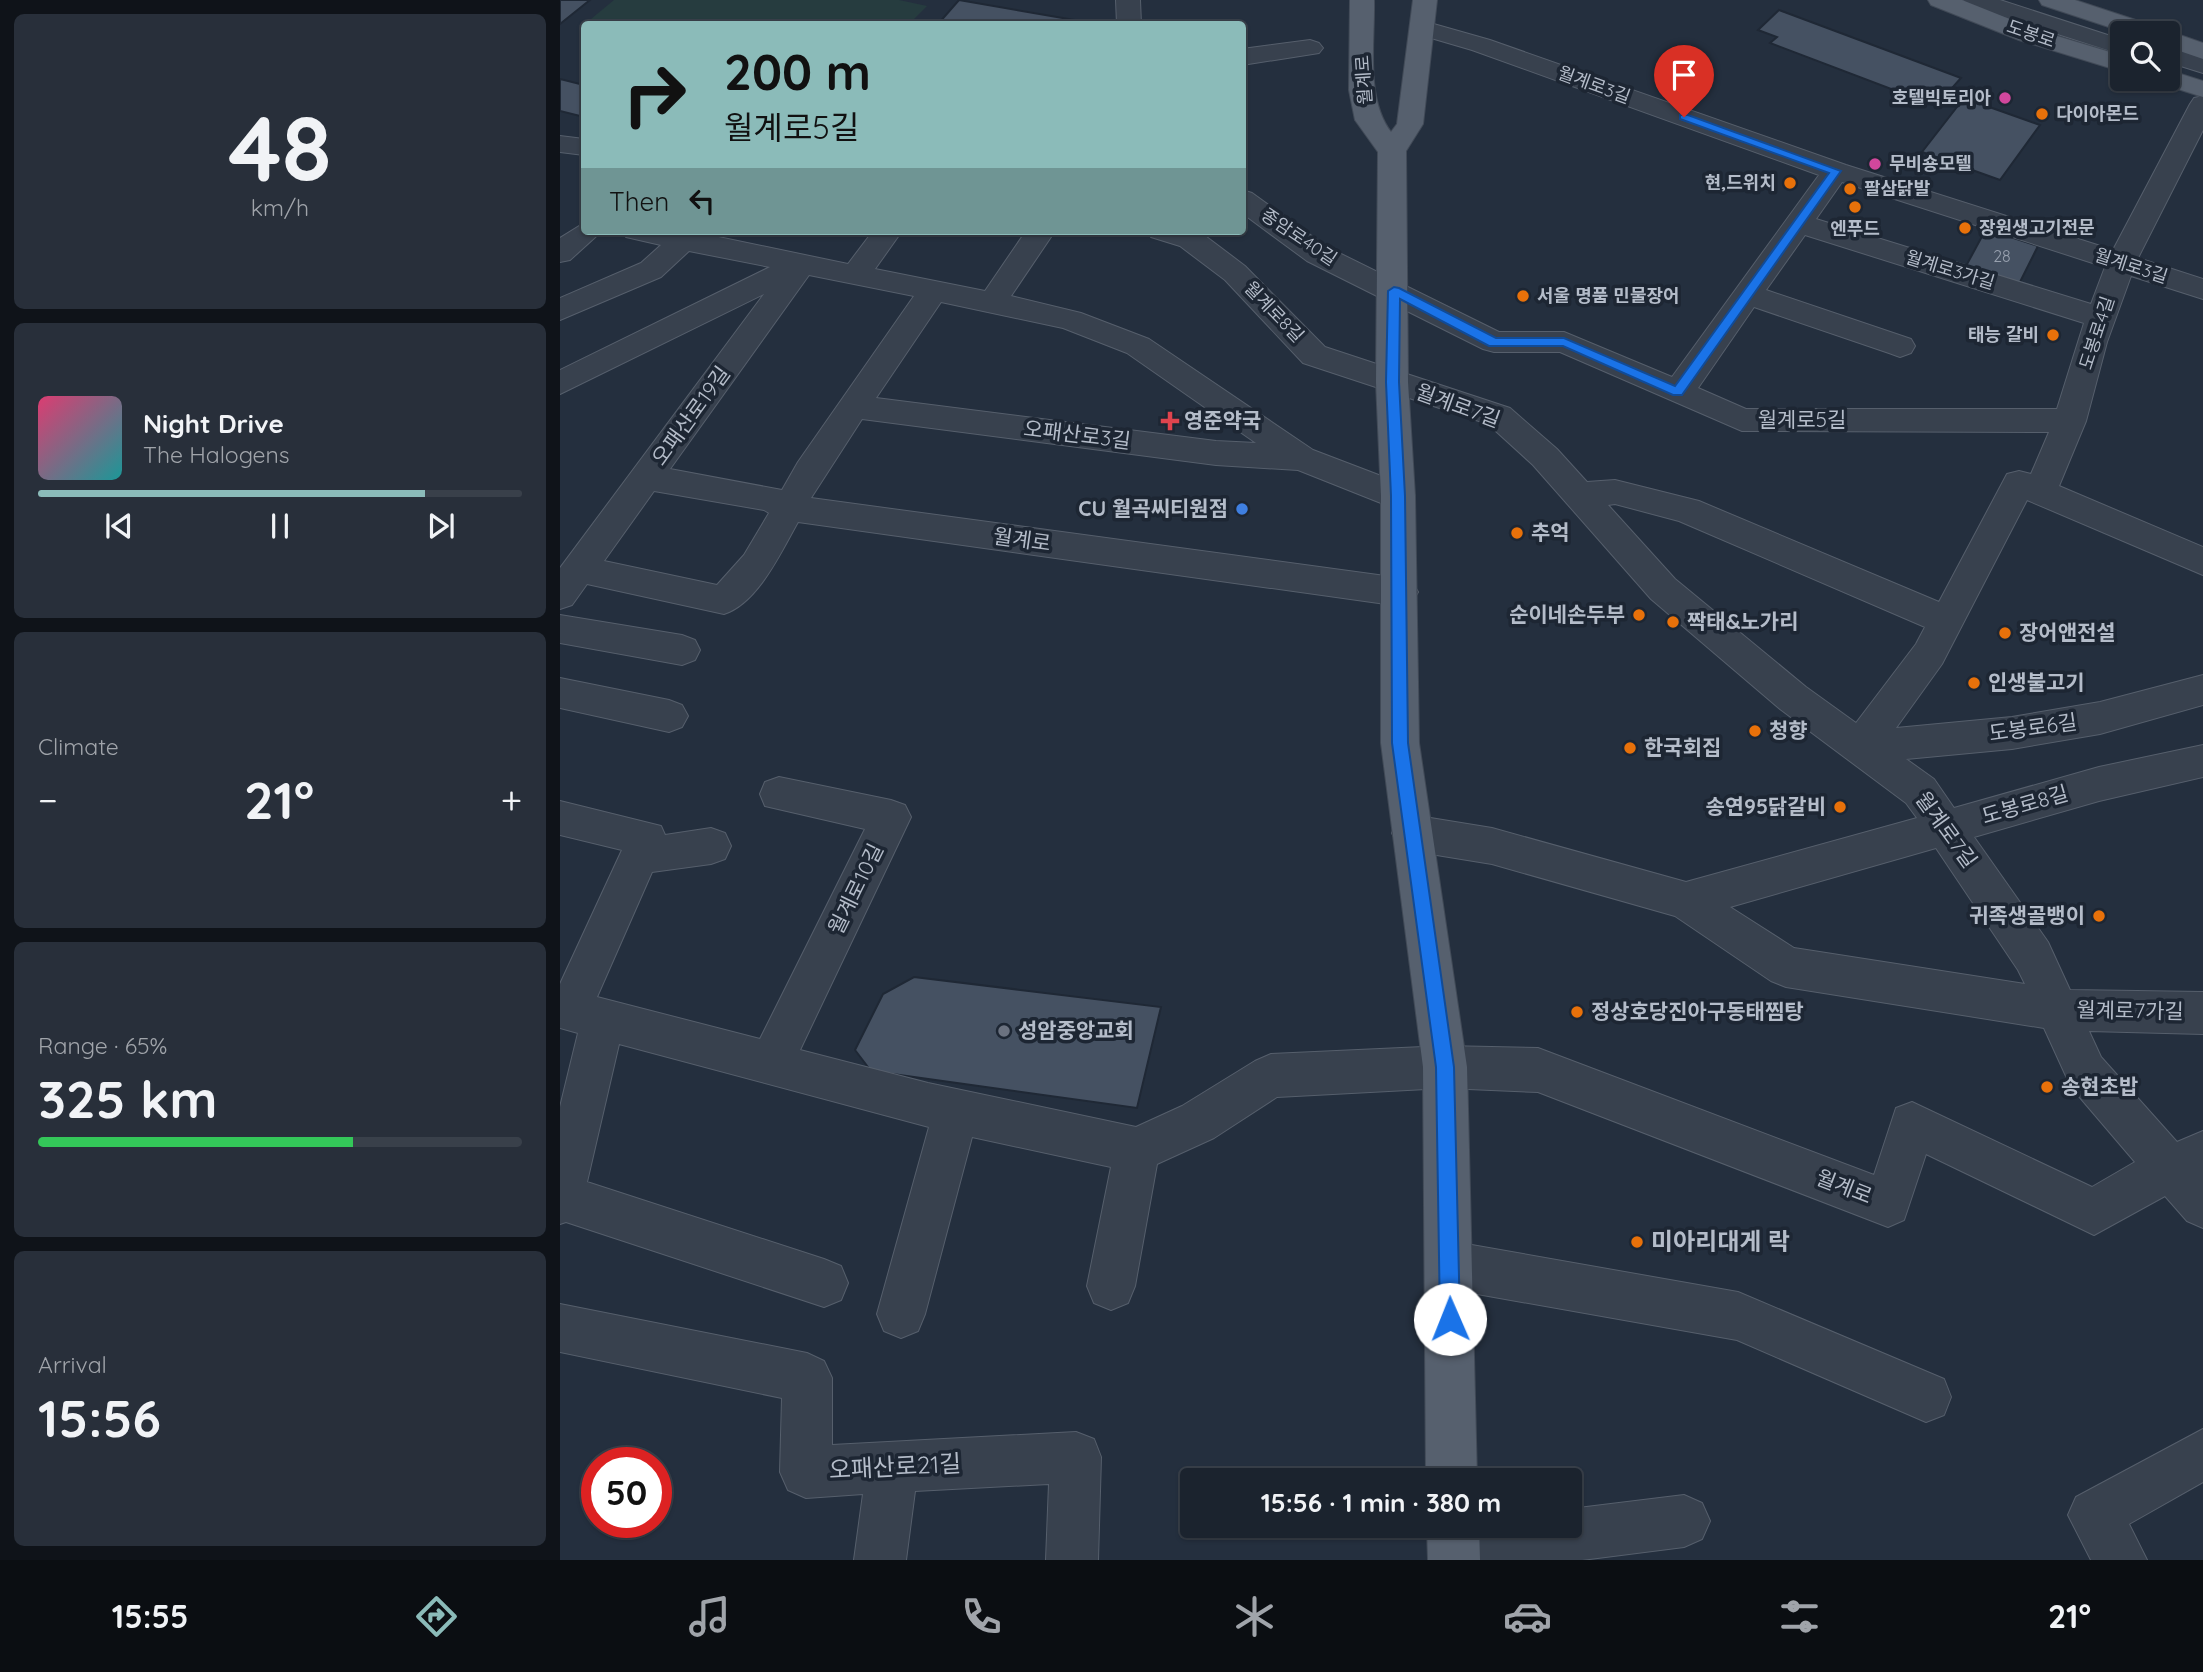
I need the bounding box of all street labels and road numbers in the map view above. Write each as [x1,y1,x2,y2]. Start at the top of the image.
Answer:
street label: 도봉로 [2004,15,2058,52]
street label: 월계로 [1350,54,1377,106]
street label: 월계로3길 [1555,61,1634,108]
street label: 종암로40길 [1257,203,1342,270]
street label: 월계로3길 [2092,243,2171,288]
street label: 월계로3가길 [1903,245,1998,294]
street label: 월계로8길 [1240,276,1309,347]
street label: 도봉로4길 [2074,293,2119,372]
street label: 오패산로19길 [646,361,735,470]
street label: 월계로7길 [1413,378,1504,432]
street label: 월계로5길 [1758,406,1846,432]
street label: 오패산로3길 [1022,415,1132,453]
street label: 월계로 [992,522,1053,556]
street label: 도봉로6길 [1987,708,2079,746]
street label: 도봉로8길 [1979,779,2071,829]
street label: 월계로7길 [1910,786,1983,873]
street label: 월계로10길 [822,839,888,938]
street label: 월계로7가길 [2076,996,2184,1024]
street label: 월계로 [1813,1164,1876,1209]
street label: 오패산로21길 [828,1448,962,1484]

